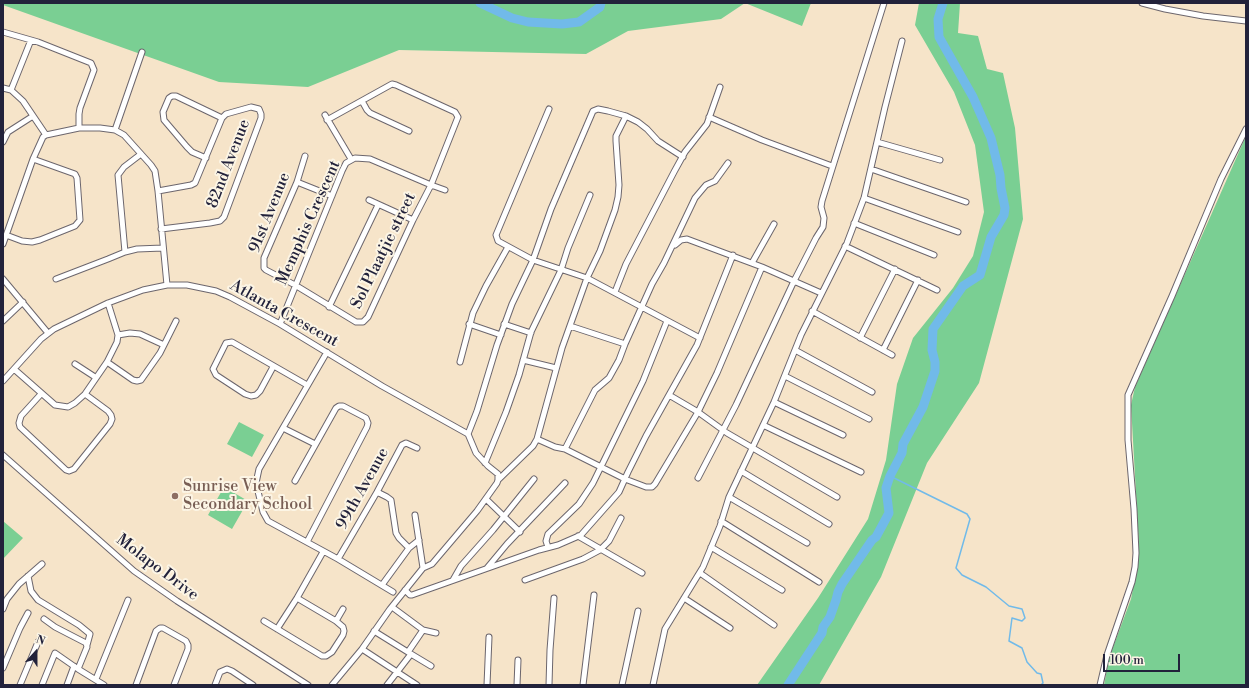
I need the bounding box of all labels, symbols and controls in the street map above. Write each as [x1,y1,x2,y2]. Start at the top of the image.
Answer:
street label: 82nd Avenue [203,117,255,211]
street label: Memphis Crescent [273,158,345,288]
street label: 91st Avenue [245,170,295,256]
street label: Sol Plaatjie street [348,190,420,312]
street label: Atlanta Crescent [227,276,341,352]
street label: 99th Avenue [333,445,393,533]
place label: Sunrise View Secondary School [183,477,312,515]
marker: Sunrise View Secondary School [170,491,180,501]
street label: Molapo Drive [112,531,202,605]
north arrow [16,632,56,672]
text: N [34,633,47,649]
scale bar [1105,646,1182,672]
text: 100 m [1110,653,1144,668]

